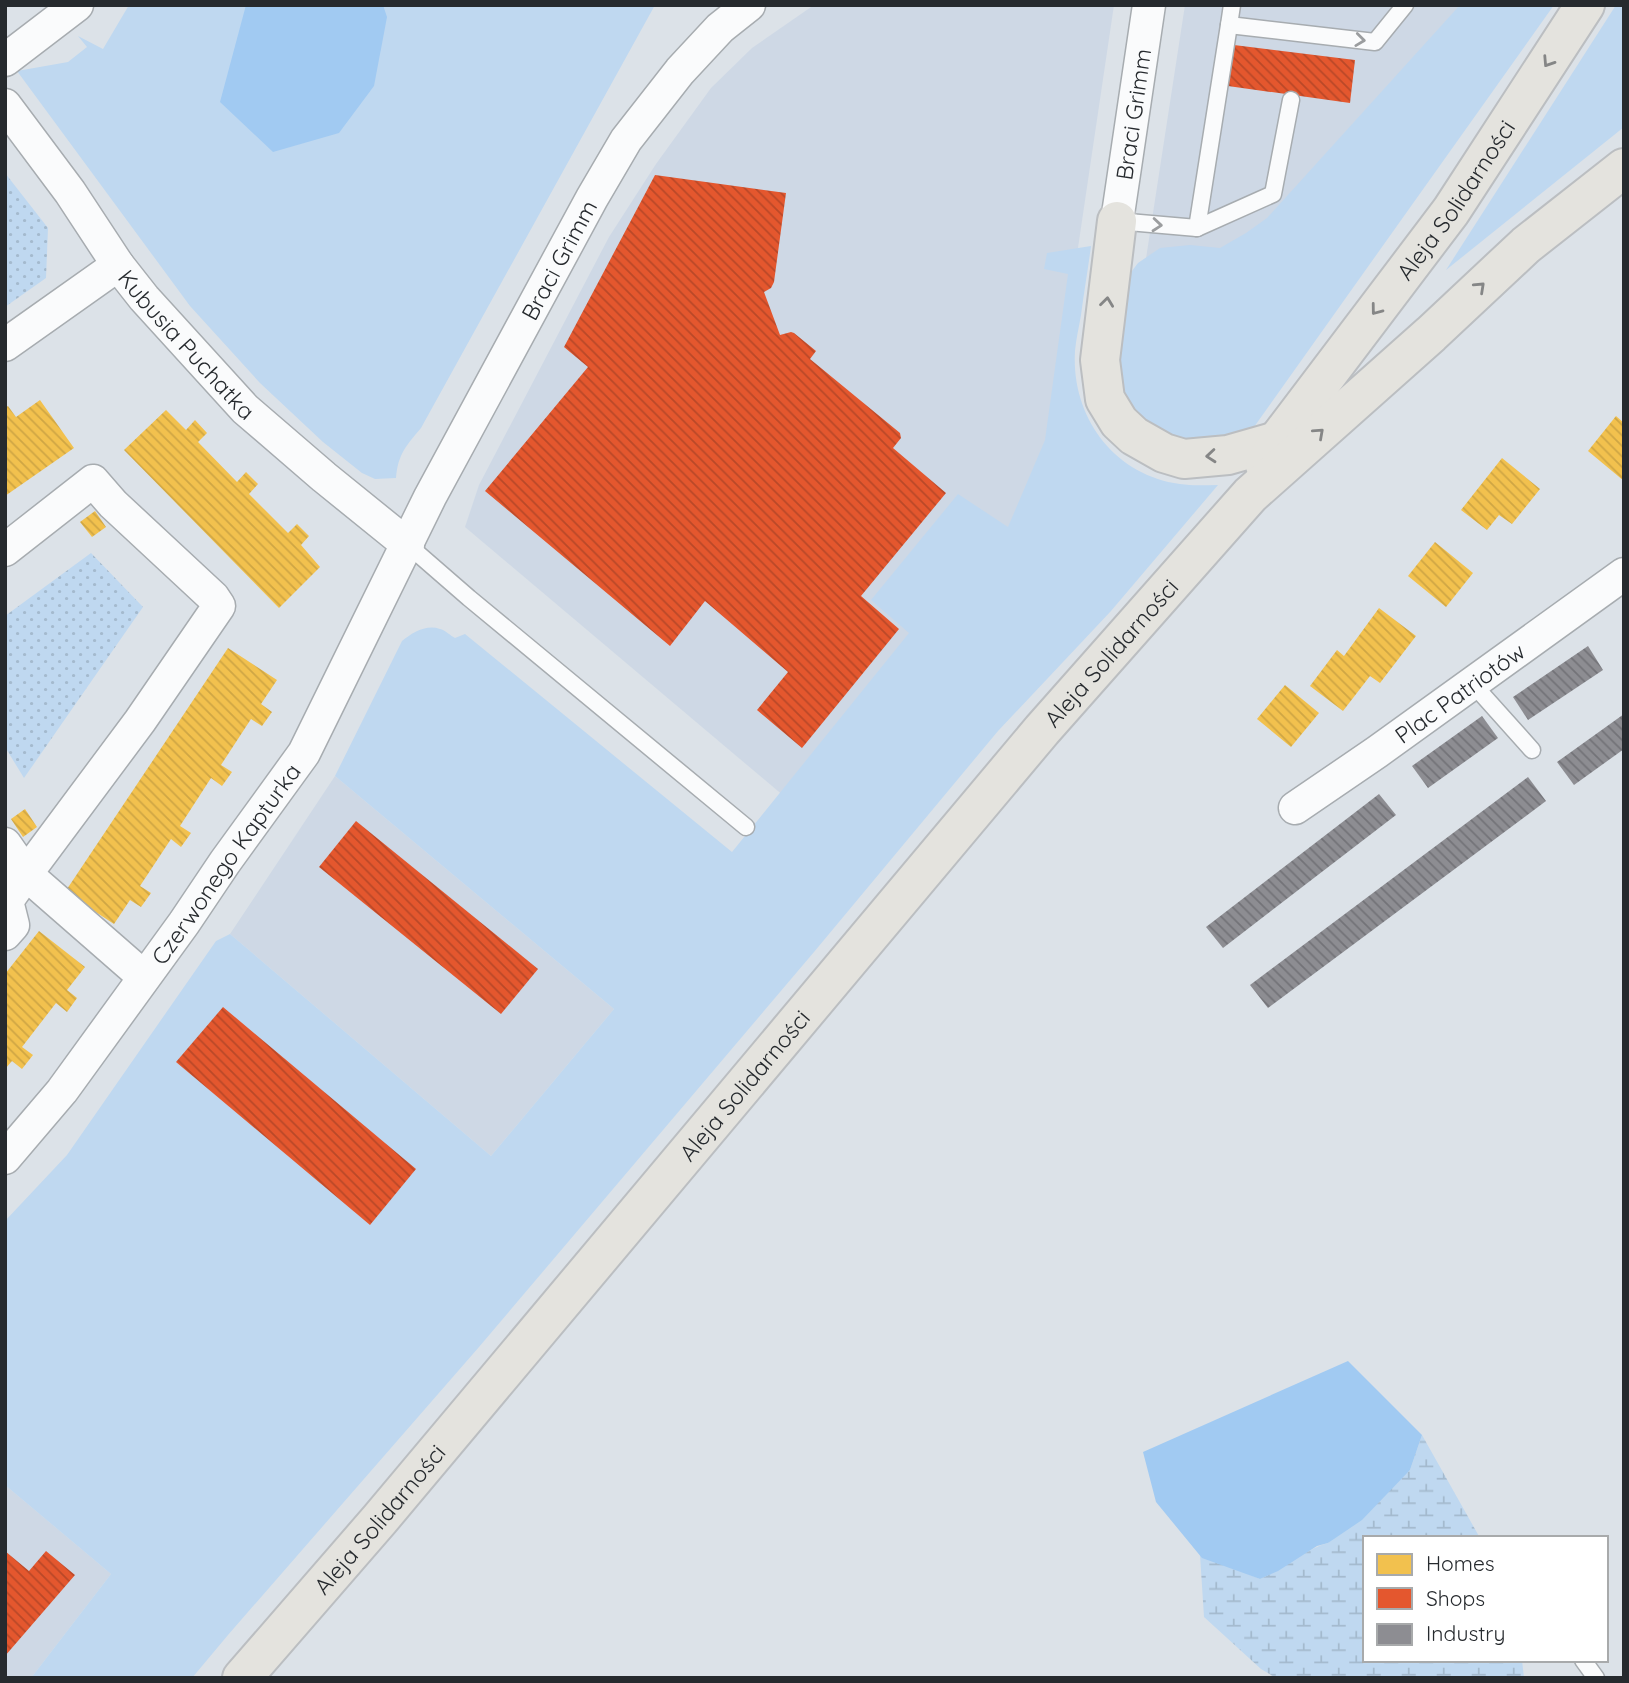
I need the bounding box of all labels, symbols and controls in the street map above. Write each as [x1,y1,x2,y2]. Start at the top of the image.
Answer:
one-way arrow [1354,33,1366,48]
street label: Braci Grimm [1109,47,1157,182]
one-way arrow [1543,55,1556,68]
street label: Aleja Solidarności [1390,114,1521,285]
street label: Braci Grimm [514,195,603,325]
one-way arrow [1152,217,1163,232]
street label: Kubusia Puchatka [113,264,261,425]
one-way arrow [1472,283,1485,296]
one-way arrow [1099,296,1114,308]
one-way arrow [1372,302,1385,315]
one-way arrow [1311,429,1324,442]
one-way arrow [1205,449,1217,464]
street label: Aleja Solidarności [1037,572,1184,733]
street label: Plac Patriotów [1389,636,1530,749]
street label: Czerwonego Kapturka [144,757,306,970]
street label: Aleja Solidarności [673,1004,816,1166]
street label: Aleja Solidarności [307,1438,451,1600]
legend [1363,1536,1608,1662]
text: Homes [1426,1550,1495,1576]
text: Shops [1426,1585,1485,1611]
text: Industry [1426,1620,1505,1646]

